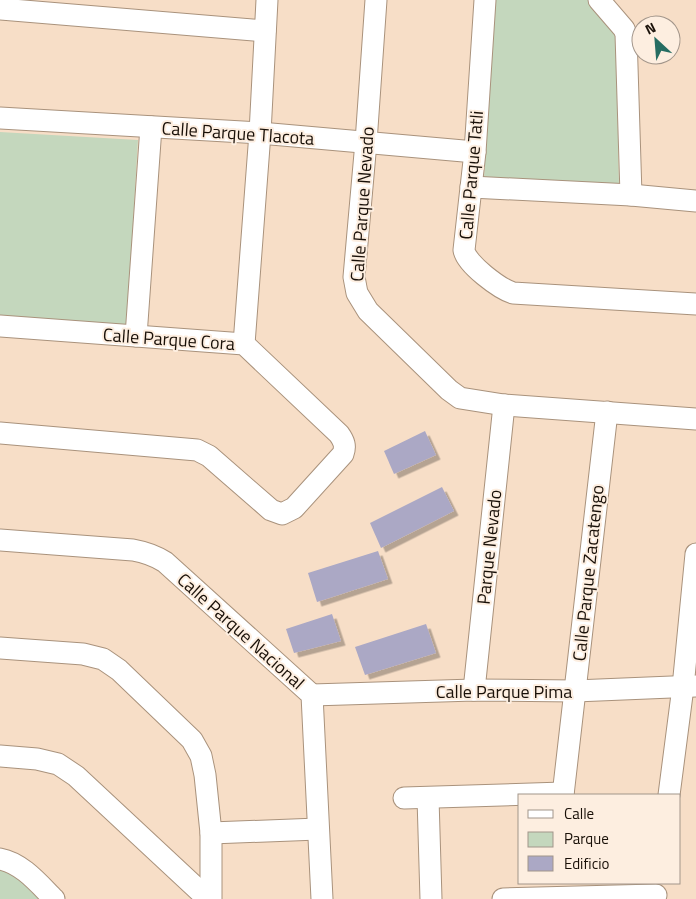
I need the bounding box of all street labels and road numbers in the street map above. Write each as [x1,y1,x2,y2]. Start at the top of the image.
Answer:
street label: Calle Parque Tatli [452,109,490,241]
street label: Calle Parque Tlacota [161,114,315,152]
street label: Calle Parque Nevado [343,126,381,282]
street label: Calle Parque Cora [102,321,236,357]
street label: Calle Parque Zacatengo [565,483,611,663]
street label: Parque Nevado [470,488,508,606]
street label: Calle Parque Nacional [171,566,311,696]
street label: Calle Parque Pima [436,678,572,705]

